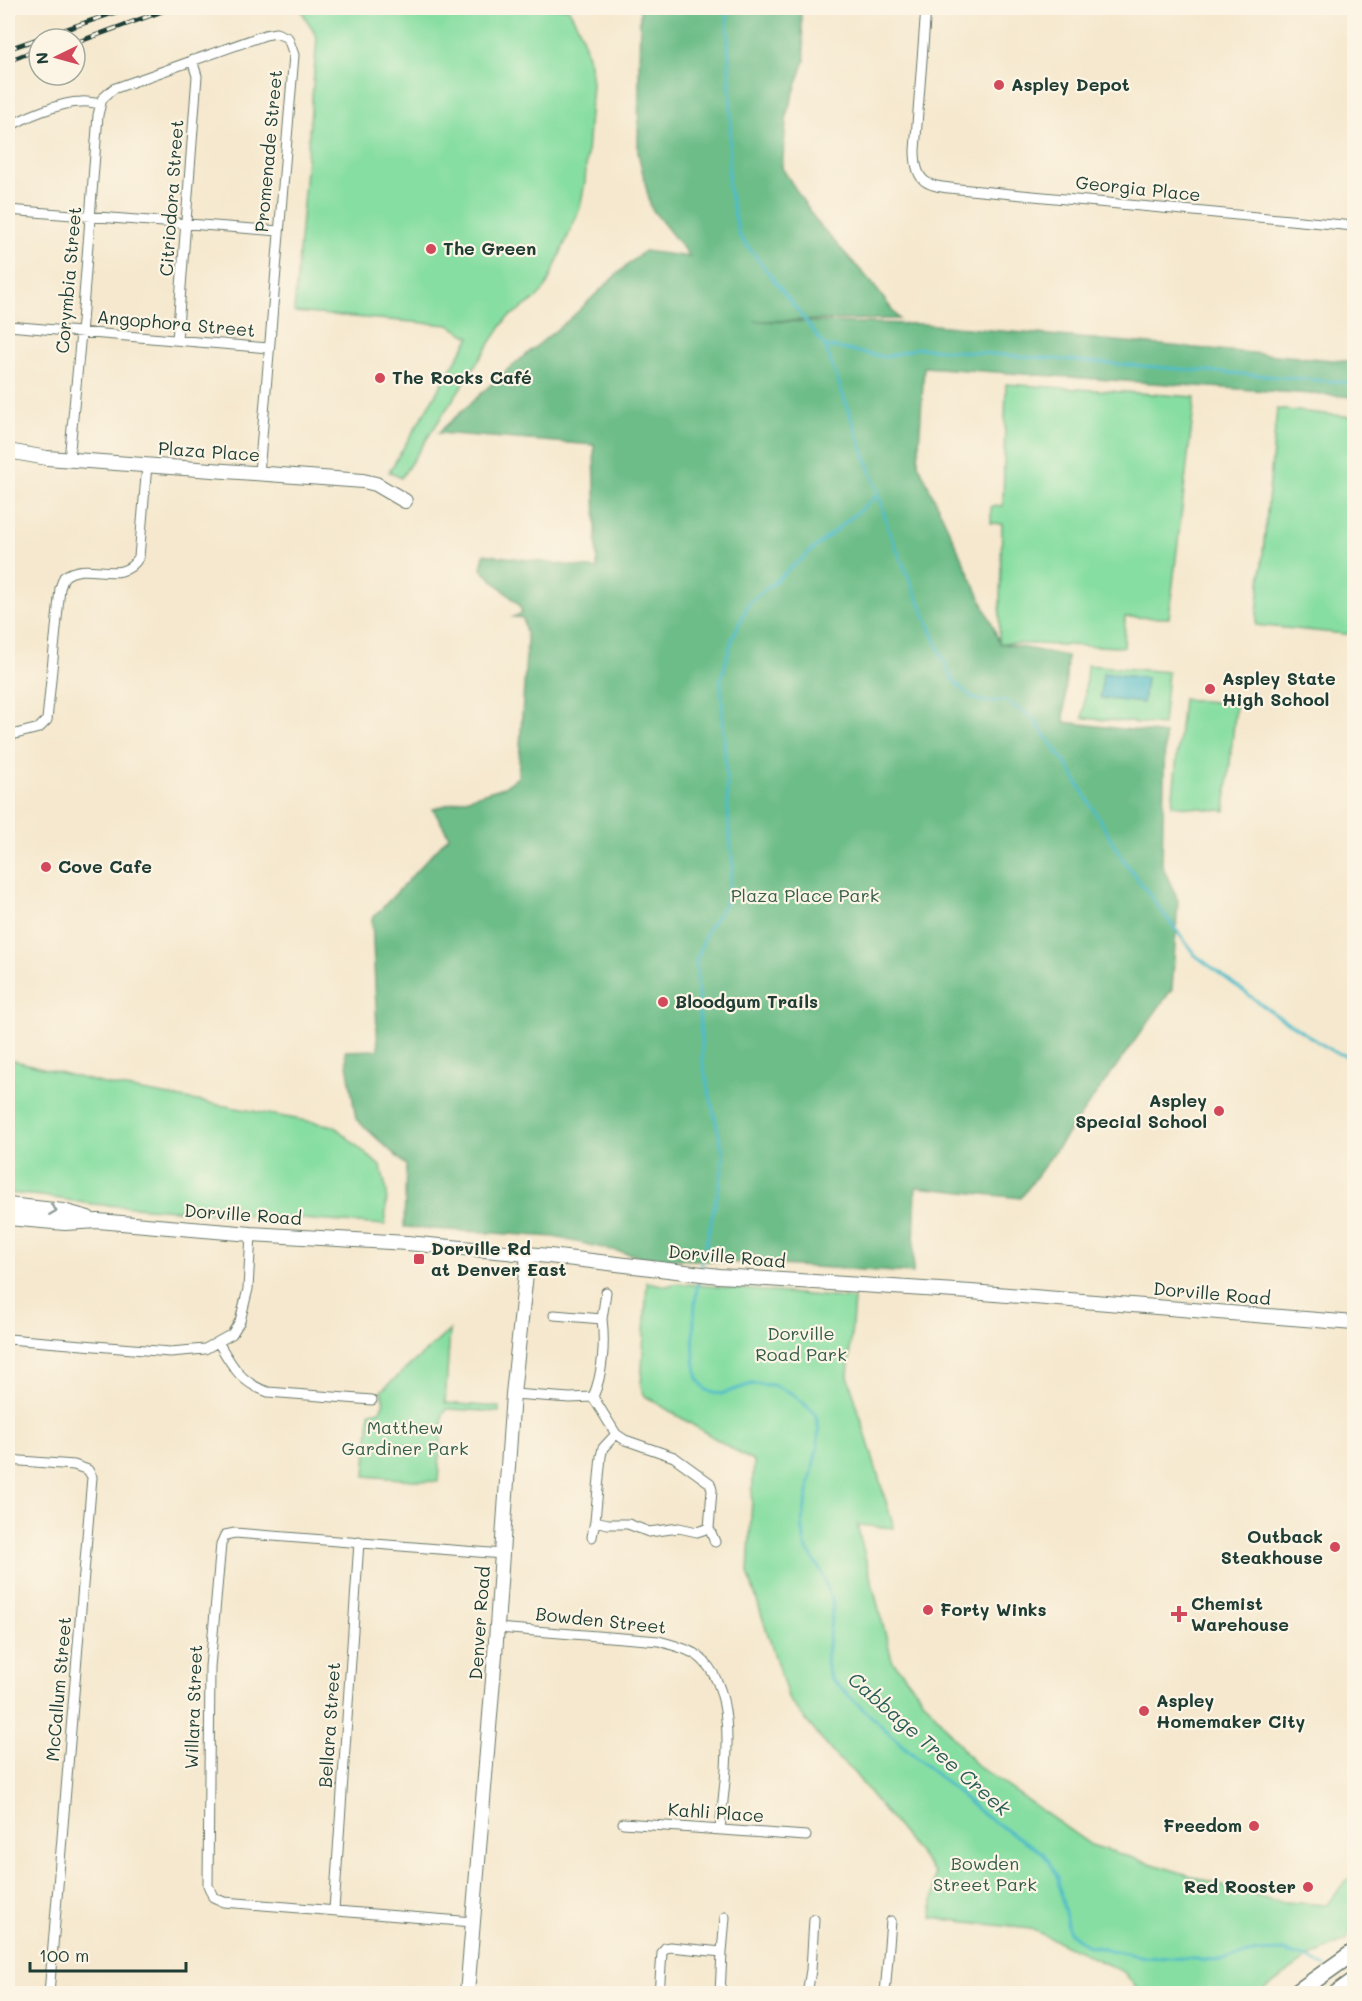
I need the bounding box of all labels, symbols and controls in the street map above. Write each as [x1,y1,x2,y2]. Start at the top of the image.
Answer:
north arrow [27,27,87,87]
text: N [31,51,53,65]
street label: Promenade Street [249,69,287,233]
place label: Aspley Depot [1011,72,1130,96]
marker: Aspley Depot [992,78,1006,92]
street label: Citriodora Street [154,119,188,277]
street label: Georgia Place [1074,170,1202,207]
street label: Corymbia Street [50,205,86,354]
place label: The Green [443,236,536,260]
marker: The Green [424,242,438,256]
street label: Angophora Street [96,304,256,342]
place label: The Rocks Café [392,365,532,389]
marker: The Rocks Café [373,371,387,385]
street label: Plaza Place [157,435,261,467]
place label: Aspley State High School [1222,666,1336,711]
marker: Aspley State High School [1203,682,1217,696]
place label: Cove Cafe [58,854,152,878]
marker: Cove Cafe [39,860,53,874]
park label: Plaza Place Park [731,883,879,907]
place label: Bloodgum Trails [675,989,818,1013]
marker: Bloodgum Trails [656,995,670,1009]
place label: Aspley Special School [1075,1088,1207,1133]
marker: Aspley Special School [1212,1104,1226,1118]
street label: Dorville Road [183,1198,303,1230]
one-way arrow [49,1203,58,1215]
place label: Dorville Rd at Denver East [431,1236,566,1281]
street label: Dorville Road [667,1239,787,1273]
marker: Dorville Rd at Denver East [412,1252,426,1266]
street label: Dorville Road [1152,1276,1272,1310]
park label: Dorville Road Park [755,1321,847,1366]
park label: Matthew Gardiner Park [341,1415,469,1460]
place label: Outback Steakhouse [1221,1524,1323,1569]
marker: Outback Steakhouse [1328,1540,1342,1554]
street label: Denver Road [463,1565,495,1681]
place label: Chemist Warehouse [1191,1591,1289,1636]
place label: Forty Winks [940,1597,1047,1621]
street label: Bowden Street [535,1601,668,1639]
marker: Forty Winks [921,1603,935,1617]
marker: Chemist Warehouse [1172,1607,1186,1621]
street label: McCallum Street [40,1616,76,1762]
street label: Willara Street [179,1644,207,1770]
street label: Bellara Street [313,1661,345,1789]
water label: Cabbage Tree Creek [843,1665,1017,1821]
place label: Aspley Homemaker City [1156,1688,1305,1733]
marker: Aspley Homemaker City [1137,1704,1151,1718]
street label: Kahli Place [667,1797,765,1827]
place label: Freedom [1163,1813,1242,1837]
marker: Freedom [1247,1819,1261,1833]
park label: Bowden Street Park [933,1851,1037,1896]
place label: Red Rooster [1183,1874,1296,1898]
marker: Red Rooster [1301,1880,1315,1894]
scale bar [30,1935,186,1973]
text: 100 m [39,1943,89,1967]

